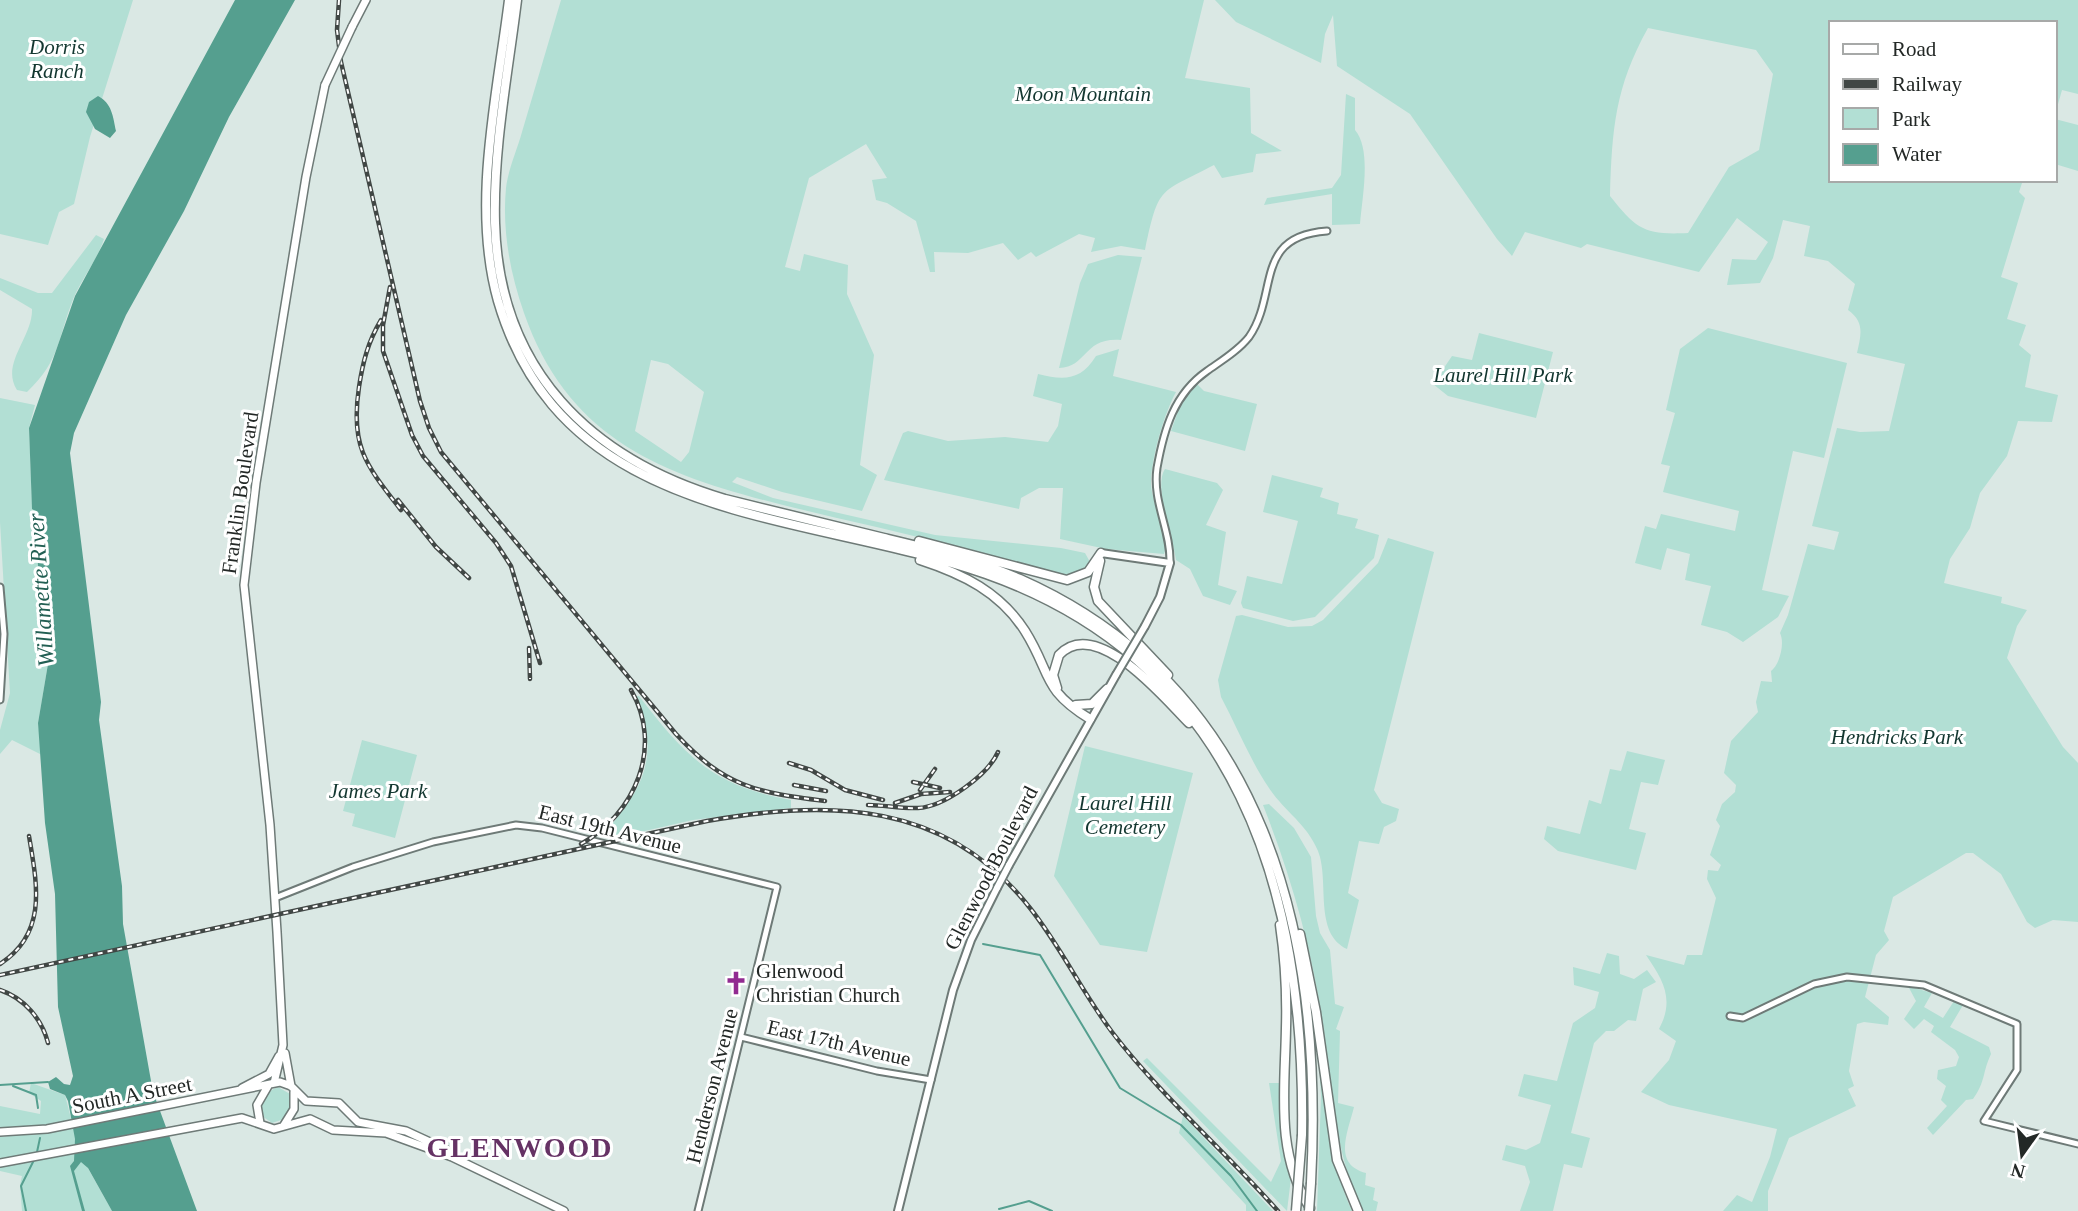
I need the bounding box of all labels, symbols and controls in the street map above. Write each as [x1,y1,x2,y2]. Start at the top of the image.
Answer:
legend [1829,21,2057,182]
park label: Dorris Ranch [28,35,85,83]
text: Road [1892,37,1937,61]
text: Railway [1892,72,1962,96]
park label: Moon Mountain [1014,82,1151,106]
text: Park [1892,107,1931,131]
text: Water [1892,142,1942,166]
park label: Laurel Hill Park [1432,363,1573,387]
street label: Franklin Boulevard [217,410,263,576]
water label: Willamette River [23,511,59,668]
park label: Hendricks Park [1830,725,1964,749]
park label: James Park [329,779,428,803]
street label: Glenwood Boulevard [939,782,1043,954]
park label: Laurel Hill Cemetery [1077,791,1172,839]
street label: East 19th Avenue [536,800,684,858]
place label: Glenwood Christian Church [756,959,901,1007]
church icon: Glenwood Christian Church [722,969,750,997]
street label: Henderson Avenue [681,1006,743,1166]
street label: East 17th Avenue [765,1015,913,1071]
street label: South A Street [70,1072,194,1118]
north arrow [1987,1120,2057,1190]
district label: GLENWOOD [426,1132,614,1163]
text: N [2009,1159,2027,1183]

